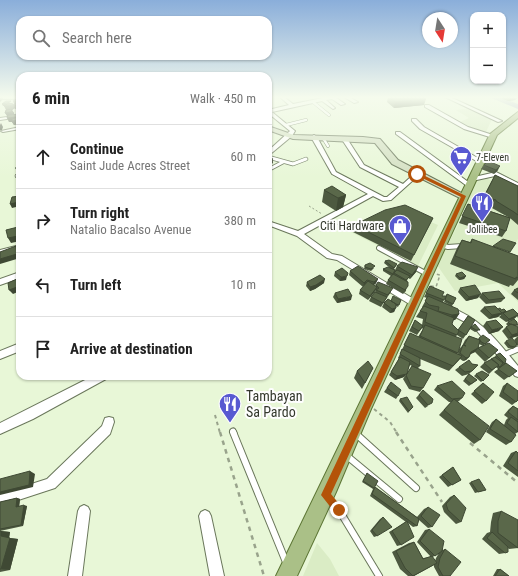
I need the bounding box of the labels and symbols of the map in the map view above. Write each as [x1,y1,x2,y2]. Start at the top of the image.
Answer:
north arrow [422,12,458,48]
supermarket icon: 7-Eleven [448,144,474,177]
place label: 7-Eleven [476,152,509,163]
route start [408,165,426,183]
restaurant icon: Jollibee [469,190,495,223]
shop icon: Citi Hardware [387,213,413,246]
place label: Citi Hardware [320,219,384,233]
place label: Jollibee [466,224,498,235]
place label: Tambayan Sa Pardo [246,388,303,420]
restaurant icon: Tambayan Sa Pardo [217,391,243,424]
route end [330,501,348,519]

